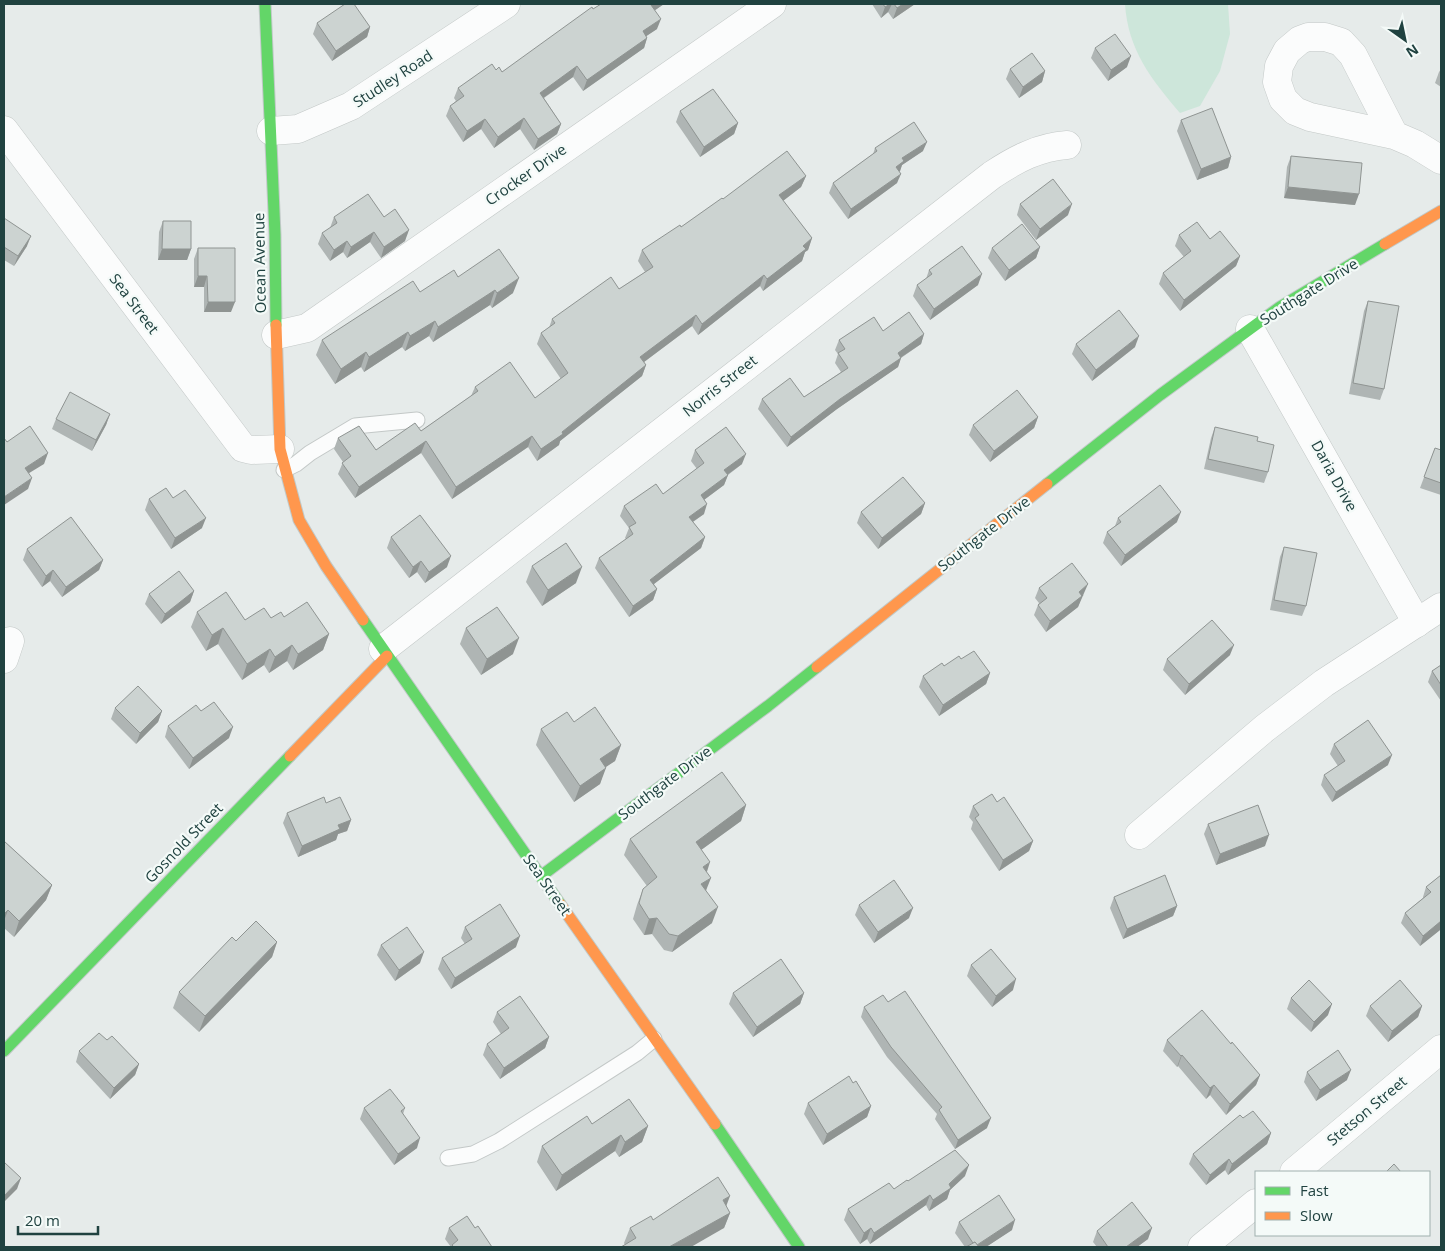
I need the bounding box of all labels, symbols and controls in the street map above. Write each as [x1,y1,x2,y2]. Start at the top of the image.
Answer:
north arrow [1380,15,1430,65]
text: N [1402,40,1422,62]
street label: Studley Road [349,45,436,111]
street label: Crocker Drive [481,139,570,210]
street label: Ocean Avenue [248,212,270,314]
street label: Southgate Drive [1256,253,1361,329]
street label: Sea Street [106,269,164,338]
street label: Norris Street [678,350,761,421]
street label: Daria Drive [1307,437,1363,515]
street label: Southgate Drive [933,491,1034,576]
street label: Southgate Drive [614,741,715,824]
street label: Gosnold Street [140,798,227,887]
street label: Sea Street [519,850,576,919]
street label: Stetson Street [1322,1071,1411,1150]
legend [1255,1171,1430,1236]
text: Fast [1300,1180,1329,1200]
scale bar [18,1204,98,1236]
text: Slow [1300,1205,1333,1225]
text: 20 m [25,1210,60,1230]

